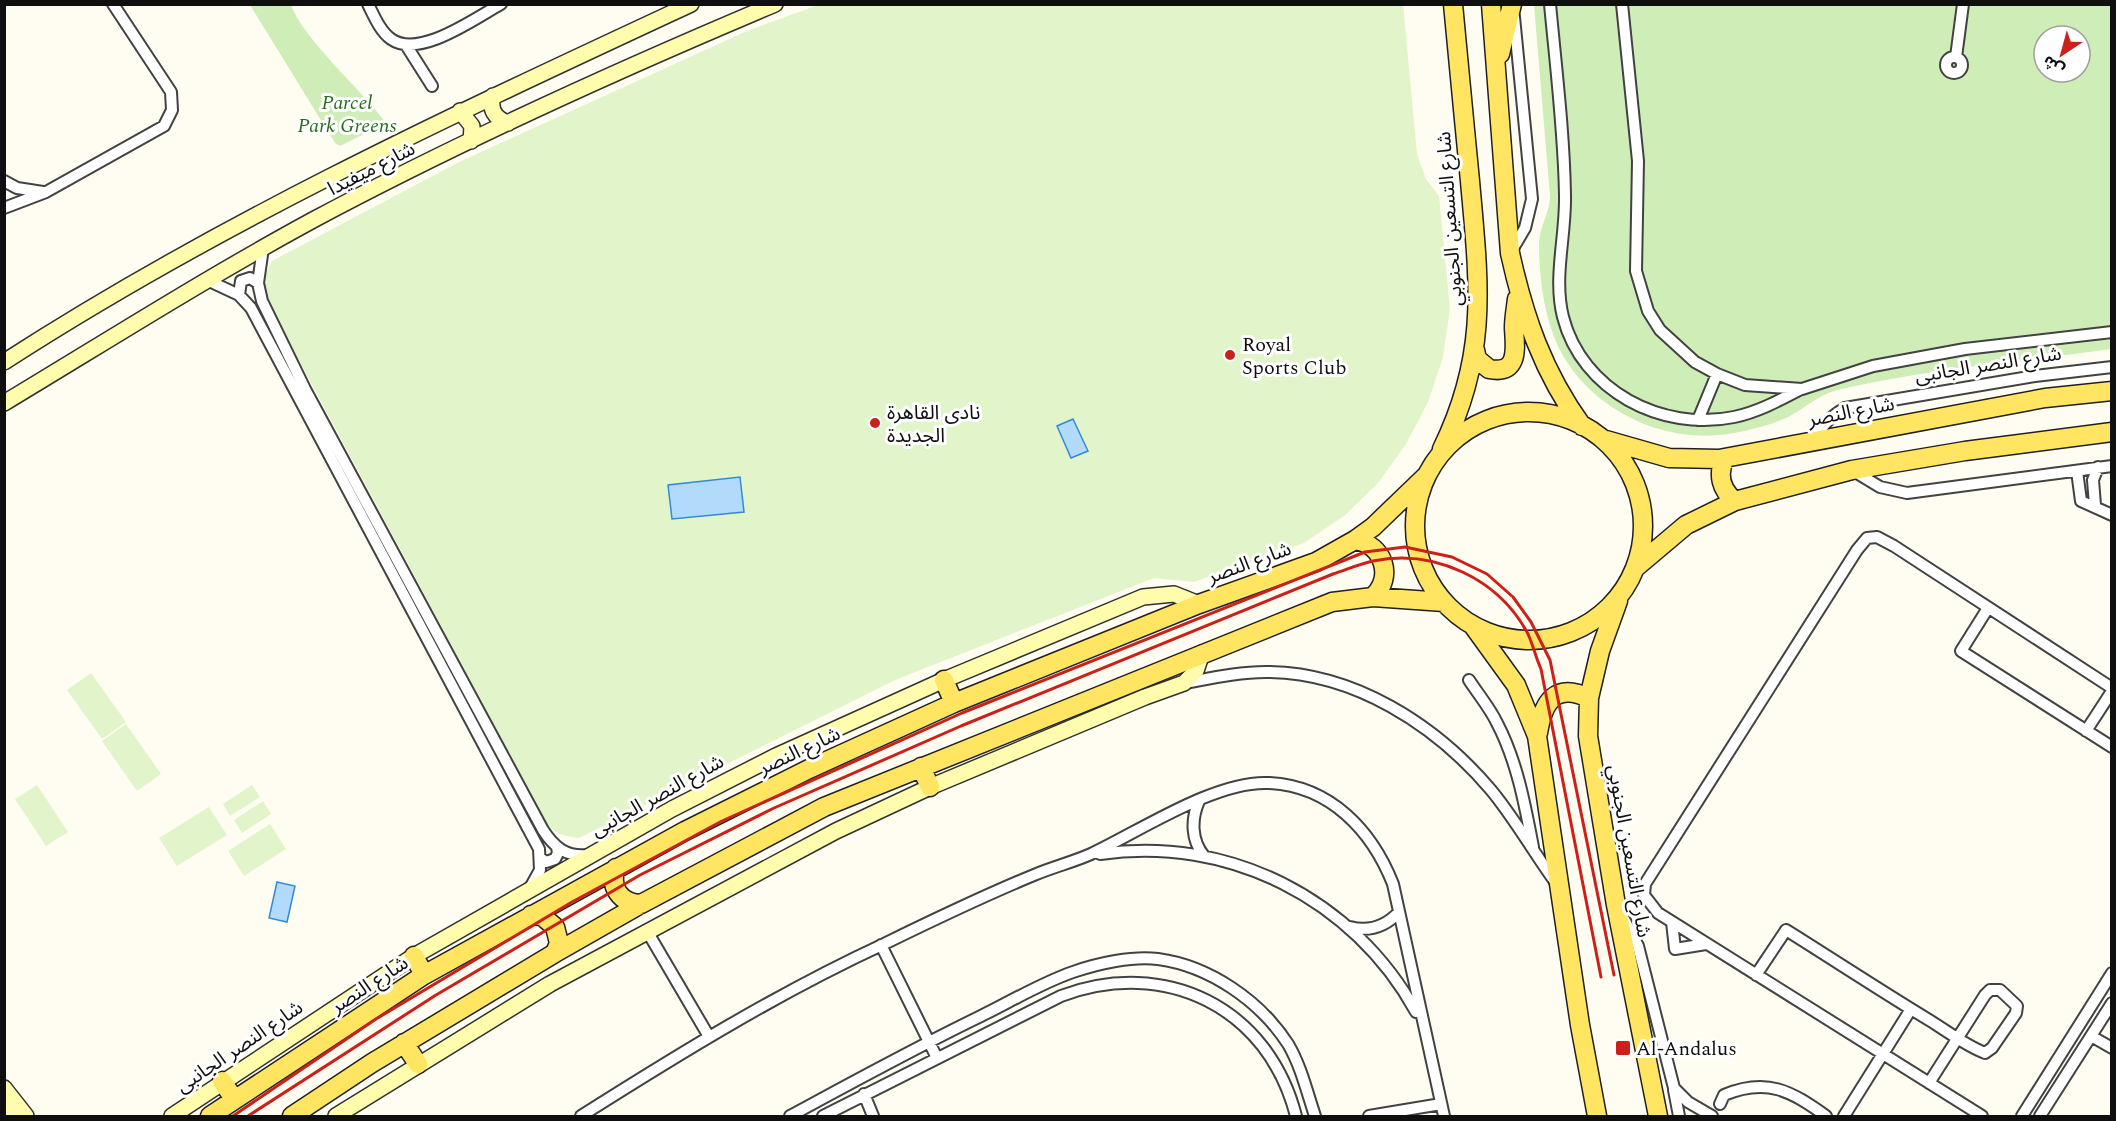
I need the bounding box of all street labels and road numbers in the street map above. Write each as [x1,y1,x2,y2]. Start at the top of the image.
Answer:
street label: شارع التسعين الجنوبي [1429,131,1471,307]
street label: شارع ميفيدا [322,134,420,204]
street label: شارع النصر الجانبى [1913,339,2064,391]
street label: شارع النصر [1804,389,1897,435]
street label: شارع النصر [1202,534,1296,592]
street label: شارع النصر [752,719,846,783]
street label: شارع النصر الجانبى [585,747,730,845]
street label: شارع التسعين الجنوبي [1599,762,1659,940]
street label: شارع النصر [324,948,414,1022]
street label: شارع النصر الجانبى [170,993,309,1101]

